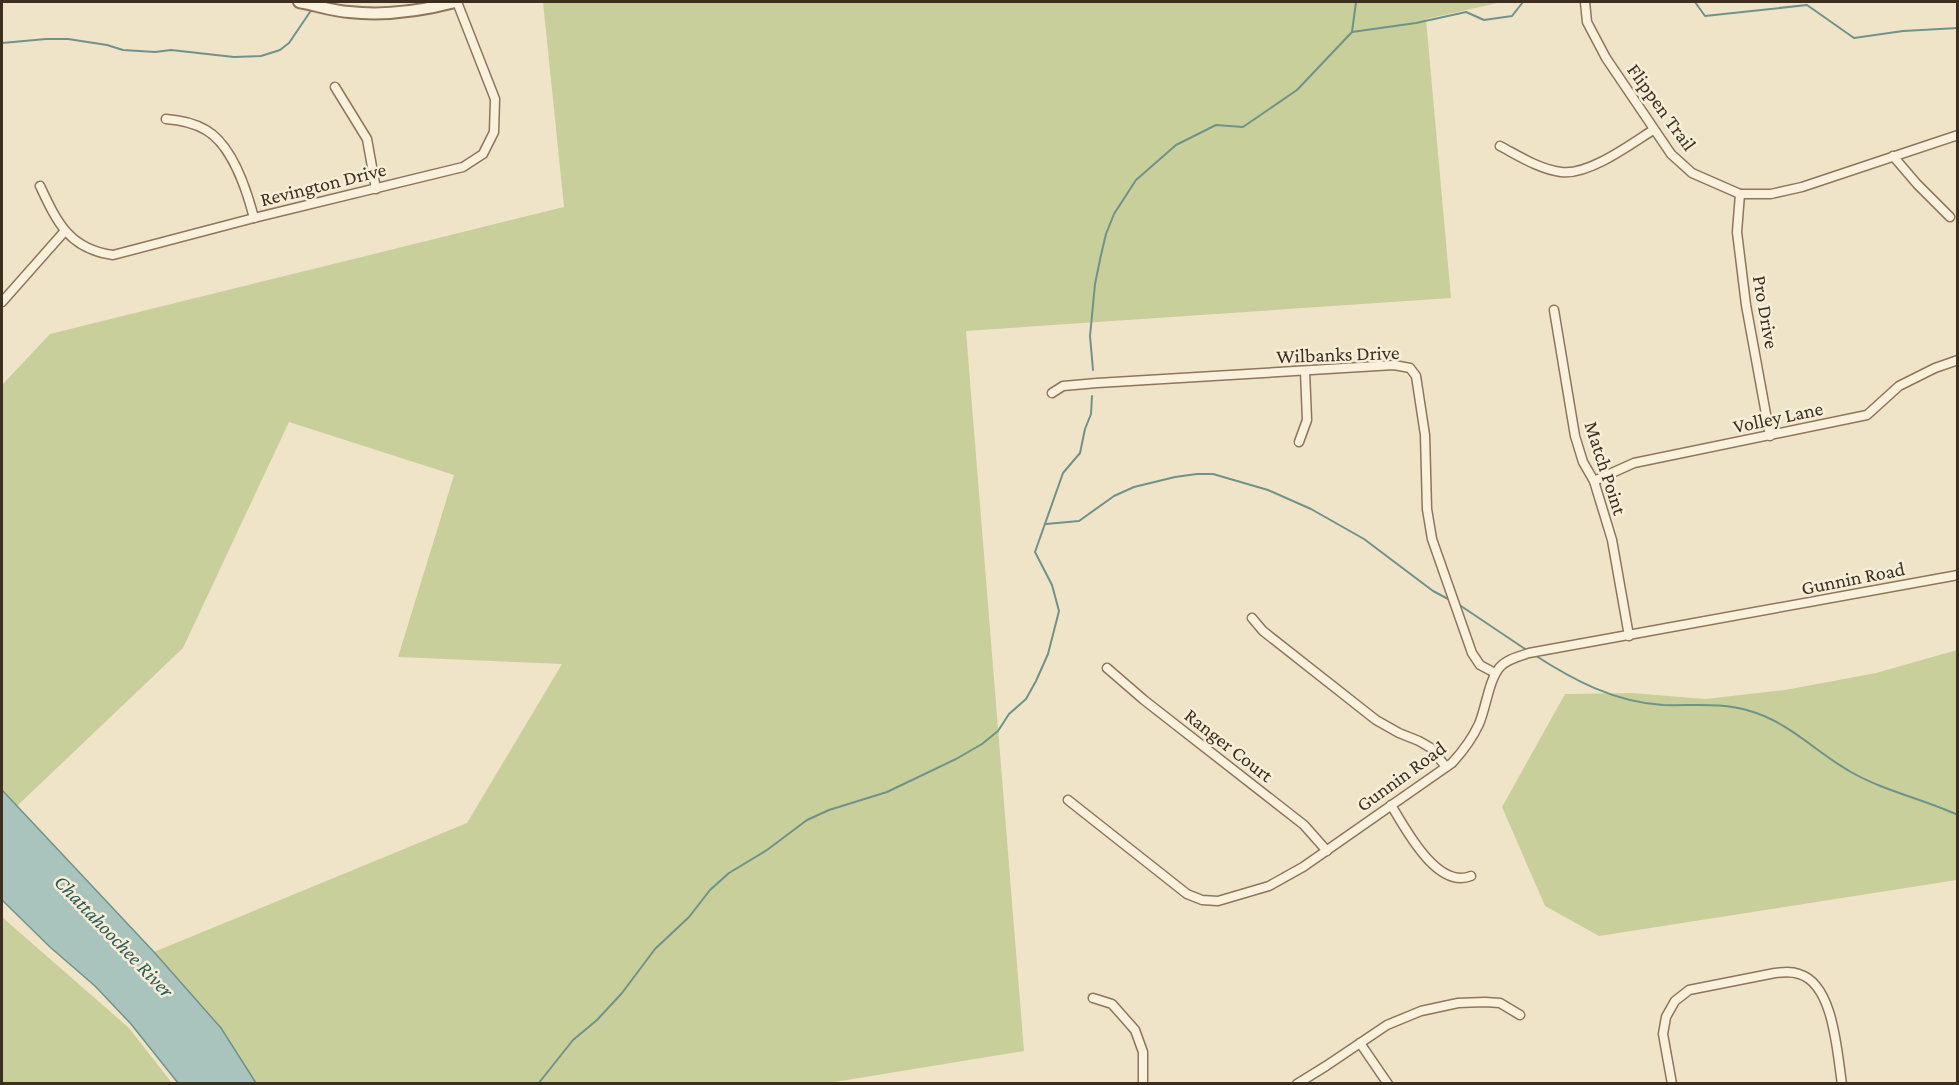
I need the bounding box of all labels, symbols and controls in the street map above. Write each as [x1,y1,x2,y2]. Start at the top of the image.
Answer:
street label: Flippen Trail [1622,59,1701,155]
street label: Revington Drive [258,158,389,211]
street label: Pro Drive [1749,274,1783,350]
street label: Wilbanks Drive [1276,341,1400,367]
street label: Volley Lane [1731,397,1825,438]
street label: Match Point [1581,418,1632,518]
street label: Gunnin Road [1799,557,1907,599]
street label: Ranger Court [1180,704,1278,787]
street label: Gunnin Road [1352,736,1450,816]
water label: Chattahoochee River [49,870,179,1003]

